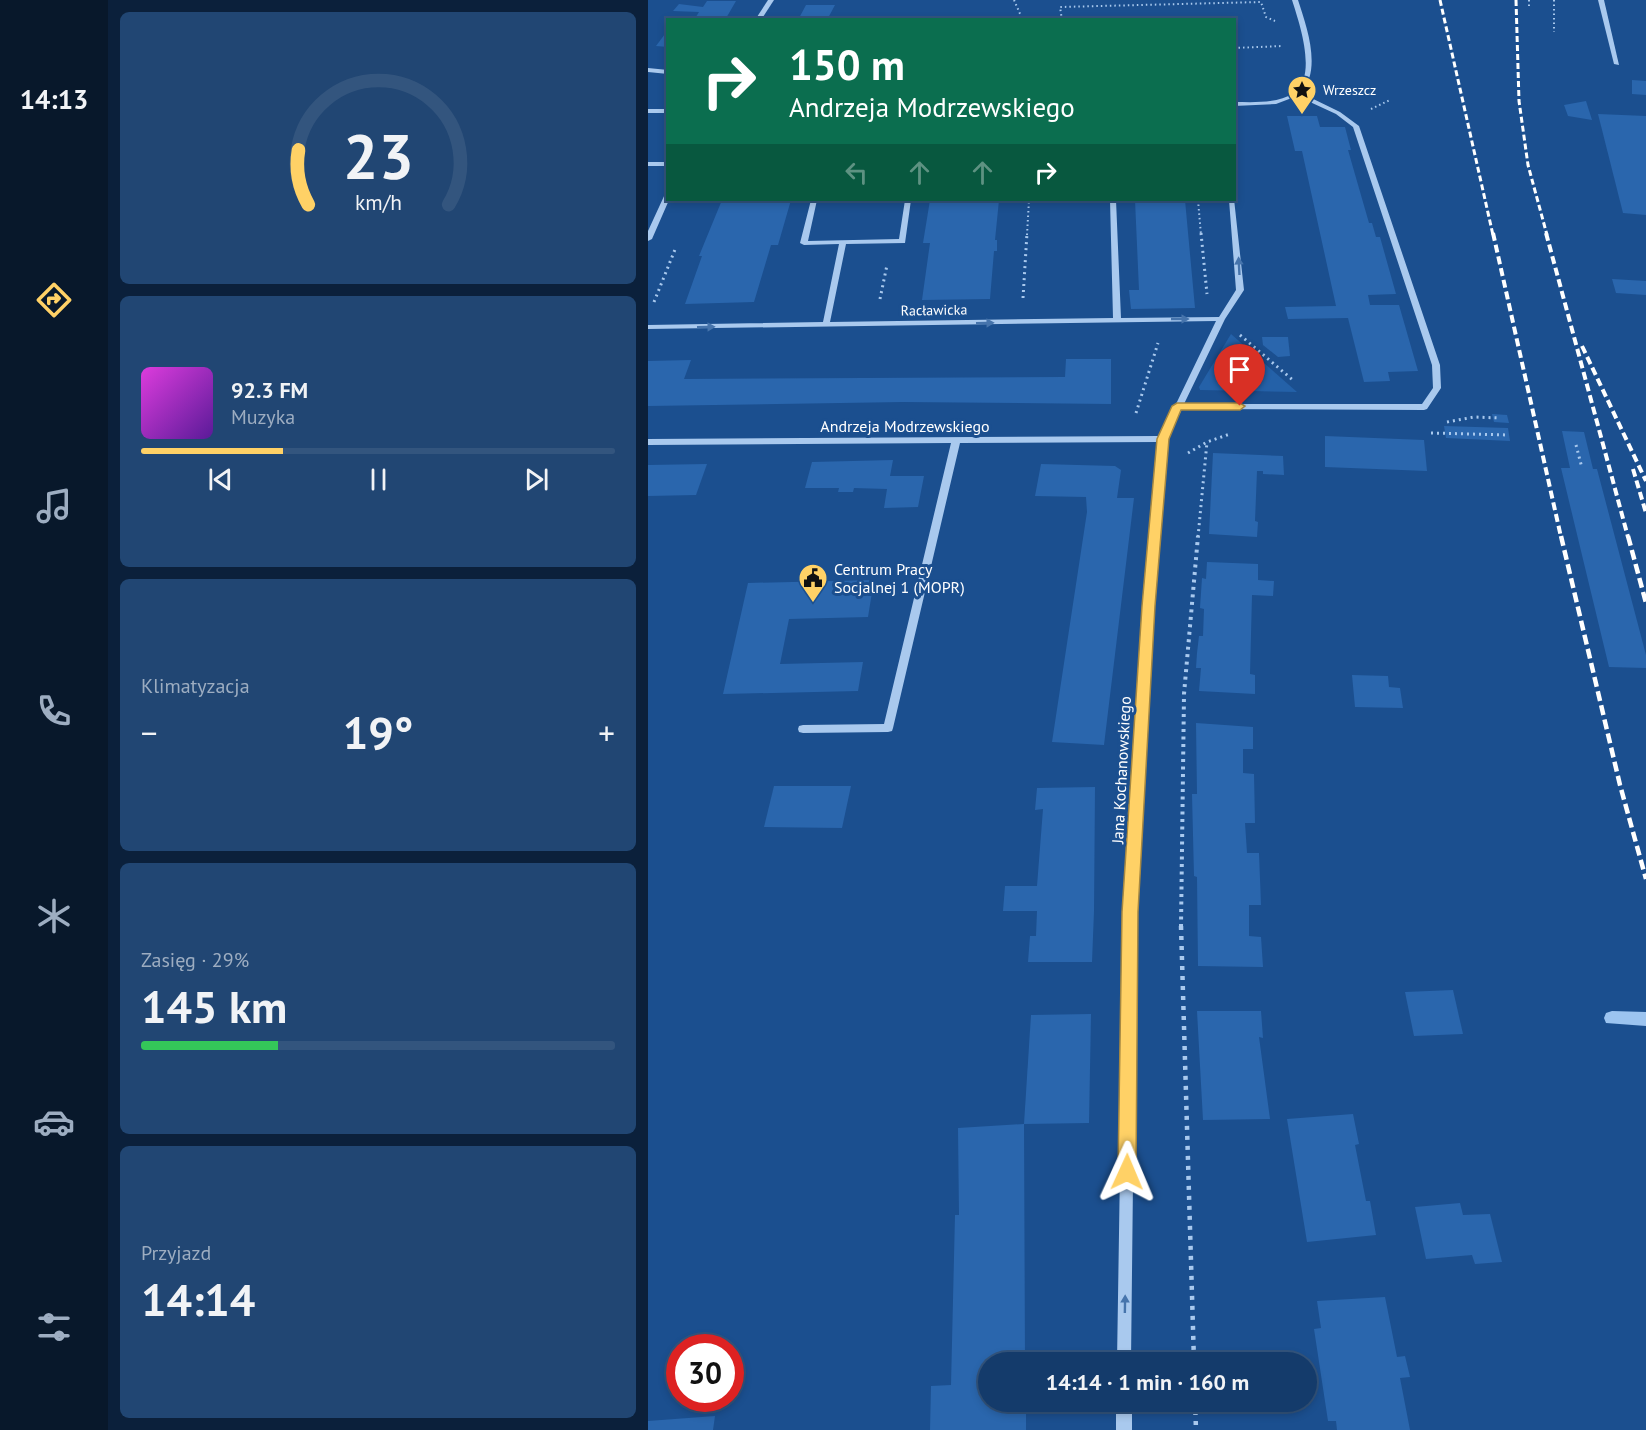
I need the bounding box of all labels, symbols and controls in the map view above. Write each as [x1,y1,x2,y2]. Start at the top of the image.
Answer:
text: 150 m [789,37,905,92]
icon: right [690,42,768,120]
place icon: Wrzeszcz [1286,74,1318,116]
place label: Wrzeszcz [1323,81,1376,99]
text: 14:13 [20,82,88,116]
text: Andrzeja Modrzewskiego [789,90,1075,124]
text: 23 [343,115,413,196]
icon: left [840,156,873,189]
icon: ahead [903,156,936,189]
icon: ahead [966,156,999,189]
icon: right [1029,156,1062,189]
text: km/h [354,188,401,216]
one-way arrow [1234,257,1243,276]
icon: directions [33,279,75,321]
street label: Racławicka [901,300,967,320]
one-way arrow [1171,314,1190,324]
one-way arrow [976,318,995,327]
one-way arrow [697,322,716,332]
pin [1214,344,1265,406]
icon: arrive [1223,353,1256,386]
text: 92.3 FM [231,376,308,404]
text: Muzyka [231,404,295,430]
street label: Andrzeja Modrzewskiego [820,416,990,436]
icon: previous [204,463,237,496]
icon: pause [362,463,395,496]
icon: next [520,463,553,496]
icon: music [33,485,75,527]
place label: Centrum Pracy Socjalnej 1 (MOPR) [834,559,965,597]
public building icon: Centrum Pracy Socjalnej 1 (MOPR) [797,562,829,604]
text: Klimatyzacja [141,673,250,699]
icon: phone [33,690,75,732]
street label: Jana Kochanowskiego [1107,696,1135,845]
text: 19° [343,703,413,761]
text: − [141,711,158,754]
text: + [598,711,615,754]
icon: climate [33,895,75,937]
text: Zasięg · 29% [141,947,249,973]
text: 145 km [141,977,287,1035]
icon: car [33,1101,75,1143]
position arrow [1095,1140,1159,1204]
text: Przyjazd [141,1240,211,1266]
text: 14:14 [141,1270,255,1328]
one-way arrow [1120,1294,1130,1313]
icon: filters [33,1306,75,1348]
speed limit sign: 30 [666,1334,744,1412]
text: 14:14 · 1 min · 160 m [1046,1368,1249,1396]

